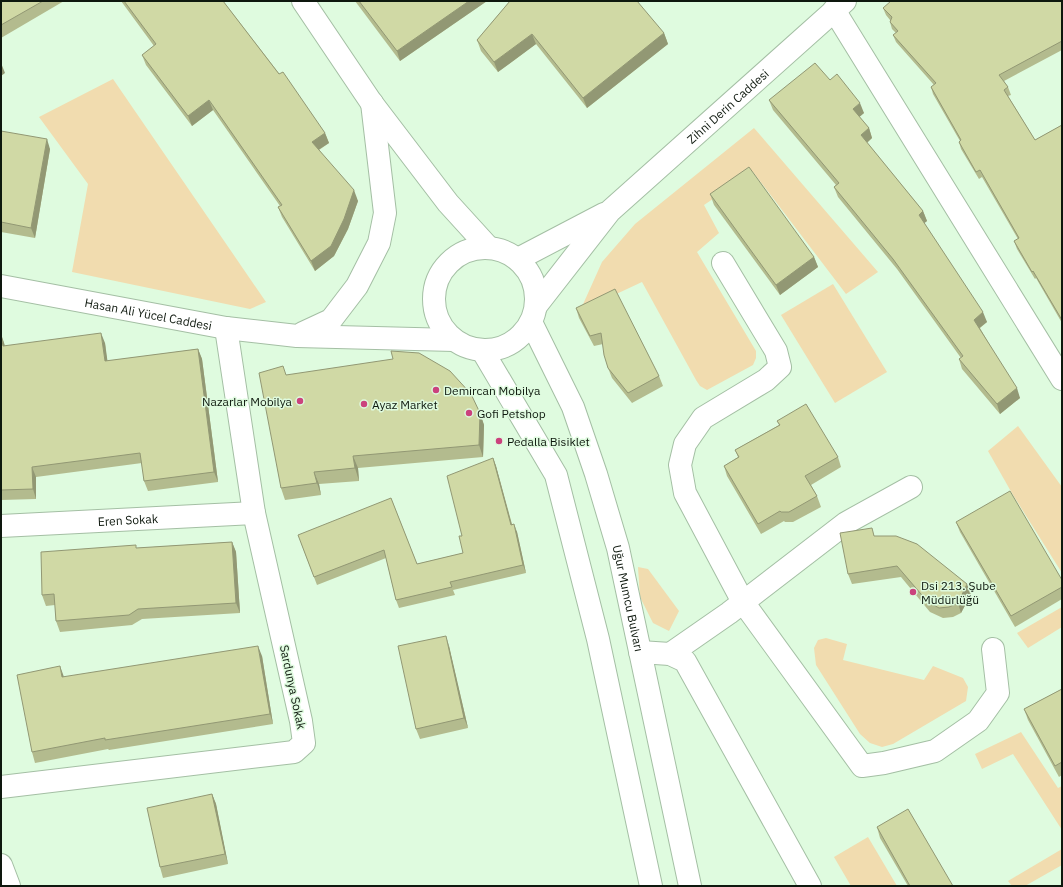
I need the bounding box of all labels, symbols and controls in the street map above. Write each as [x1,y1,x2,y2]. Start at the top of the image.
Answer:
street label: Zihni Derin Caddesi [684,66,771,146]
street label: Hasan Ali Yücel Caddesi [84,294,213,333]
place label: Demircan Mobilya [444,383,541,398]
marker: Demircan Mobilya [431,385,441,395]
place label: Nazarlar Mobilya [202,394,293,409]
marker: Nazarlar Mobilya [295,396,305,406]
place label: Ayaz Market [372,397,438,412]
marker: Ayaz Market [359,399,369,409]
place label: Gofi Petshop [477,406,546,421]
marker: Gofi Petshop [464,408,474,418]
place label: Pedalla Bisiklet [507,434,590,449]
marker: Pedalla Bisiklet [494,436,504,446]
street label: Eren Sokak [97,510,159,529]
street label: Uğur Mumcu Bulvarı [610,543,647,653]
place label: Dsi 213. Şube Müdürlüğü [921,578,996,607]
marker: Dsi 213. Şube Müdürlüğü [908,587,918,597]
street label: Sardunya Sokak [277,643,309,731]

